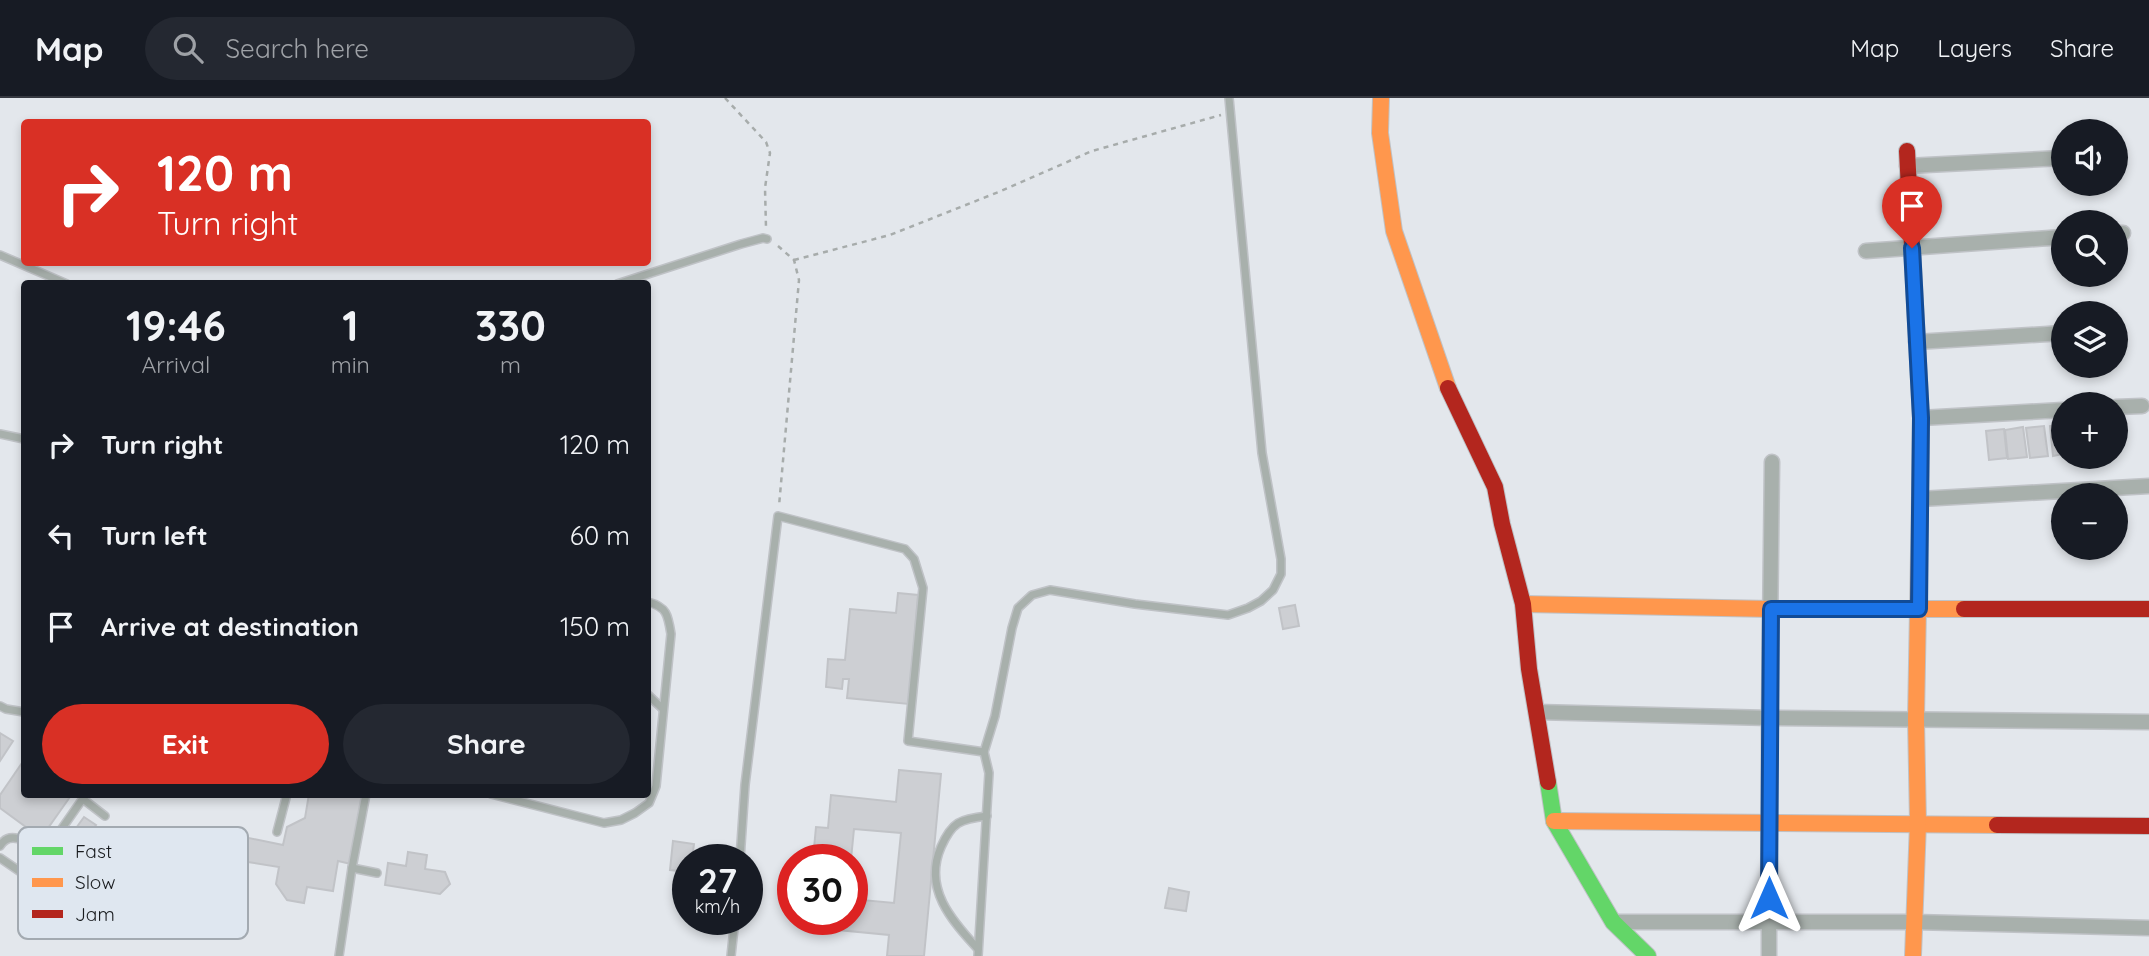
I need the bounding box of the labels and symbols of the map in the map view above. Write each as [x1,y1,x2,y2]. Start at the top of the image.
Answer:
pin [1882,176,1942,248]
legend [18,827,248,939]
text: Fast [75,839,112,863]
speed limit sign: 30 [777,844,868,935]
position arrow [1732,861,1806,935]
text: Slow [75,870,116,894]
text: Jam [75,902,115,926]

